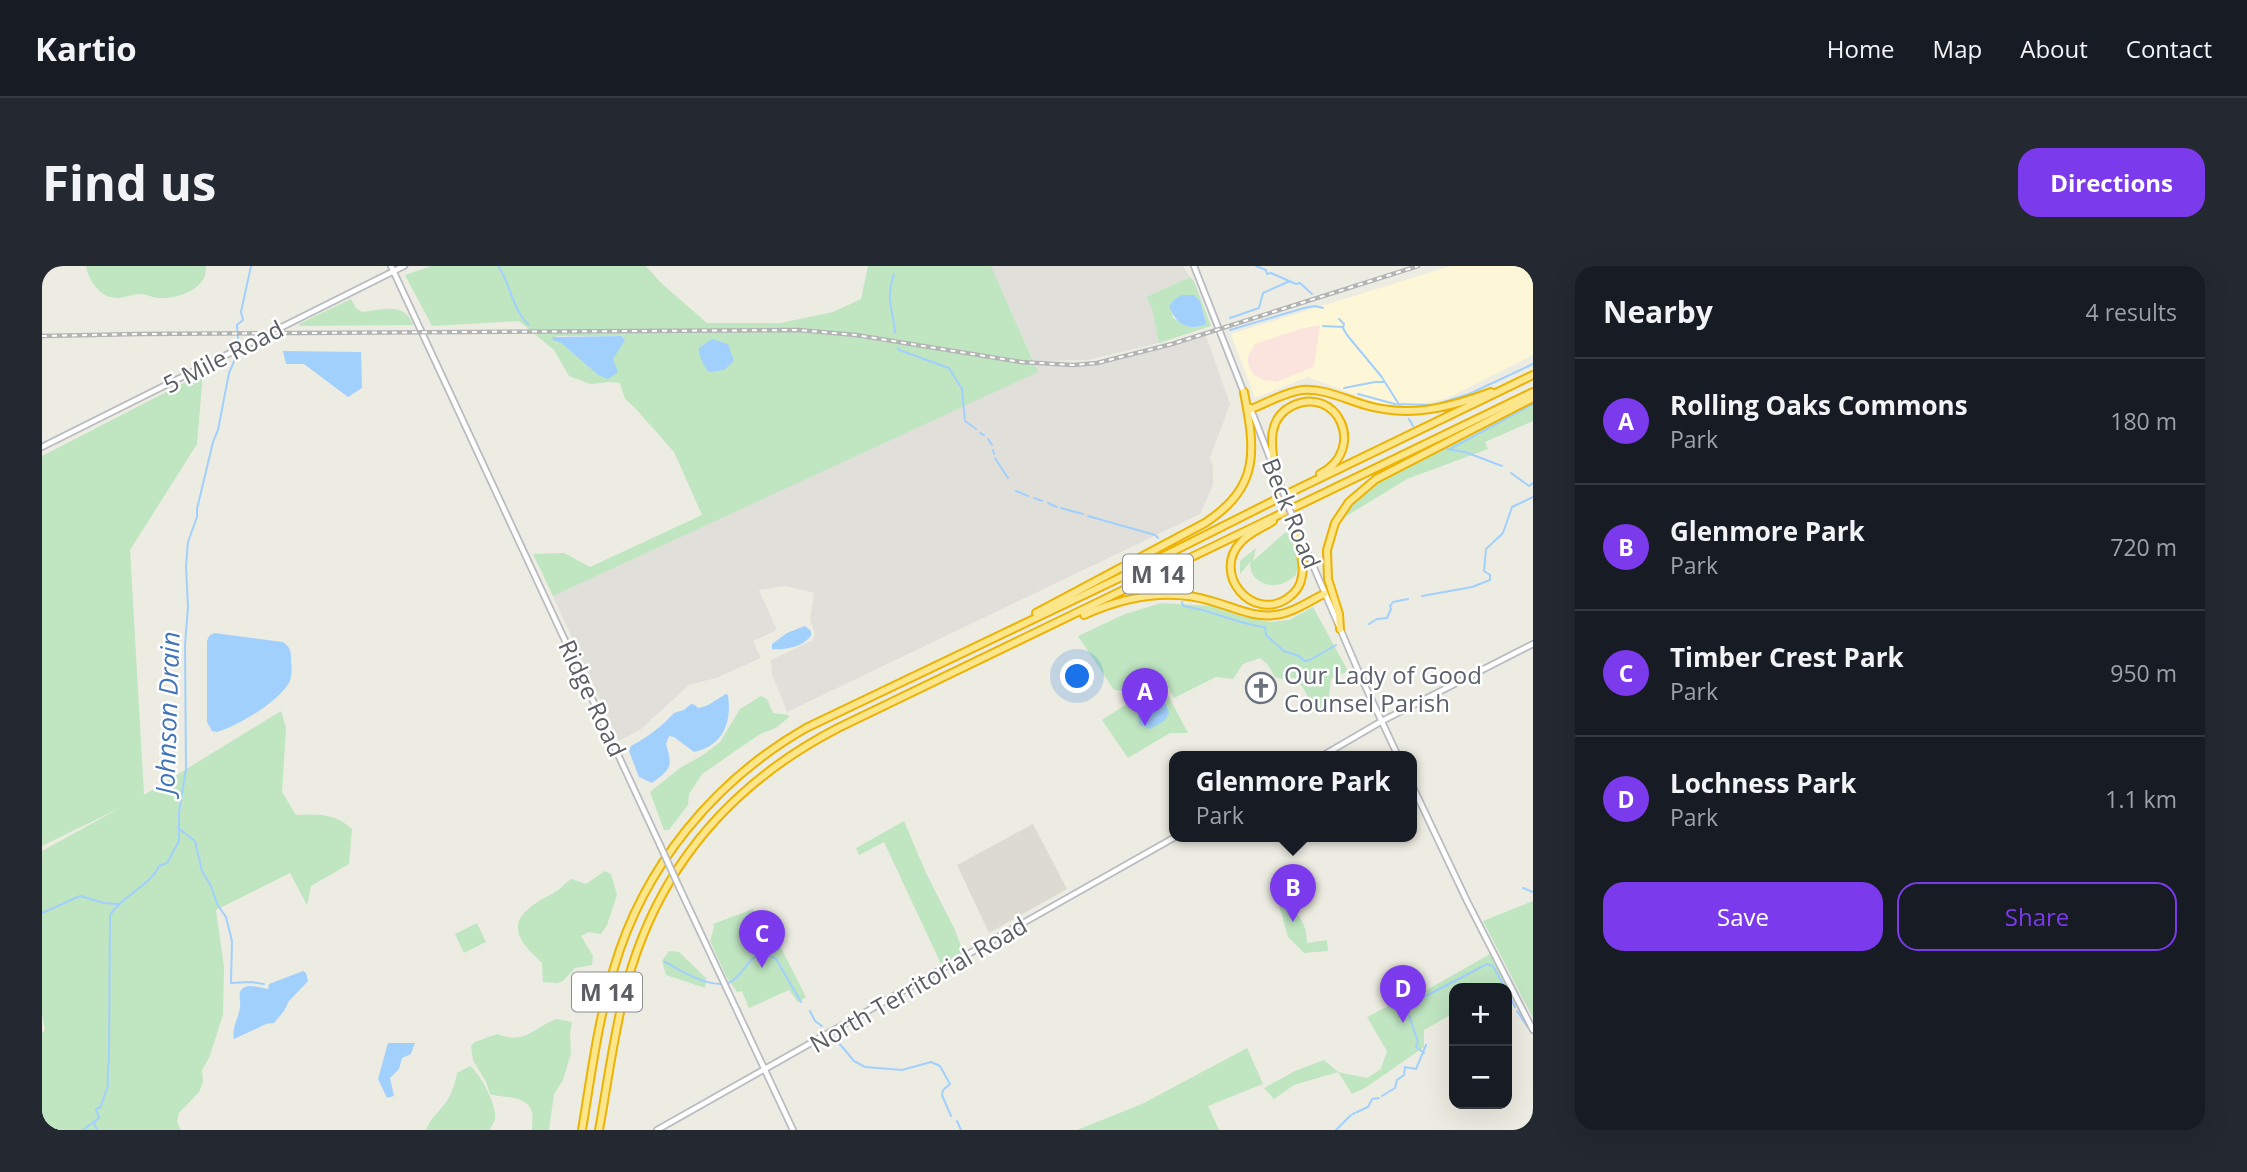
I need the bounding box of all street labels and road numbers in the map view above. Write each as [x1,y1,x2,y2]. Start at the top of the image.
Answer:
street label: 5 Mile Road [157,312,289,400]
street label: Beck Road [1255,453,1329,573]
road number: M 14 [1123,554,1193,594]
street label: Ridge Road [552,634,634,762]
street label: North Territorial Road [803,908,1033,1060]
road number: M 14 [572,972,642,1012]

